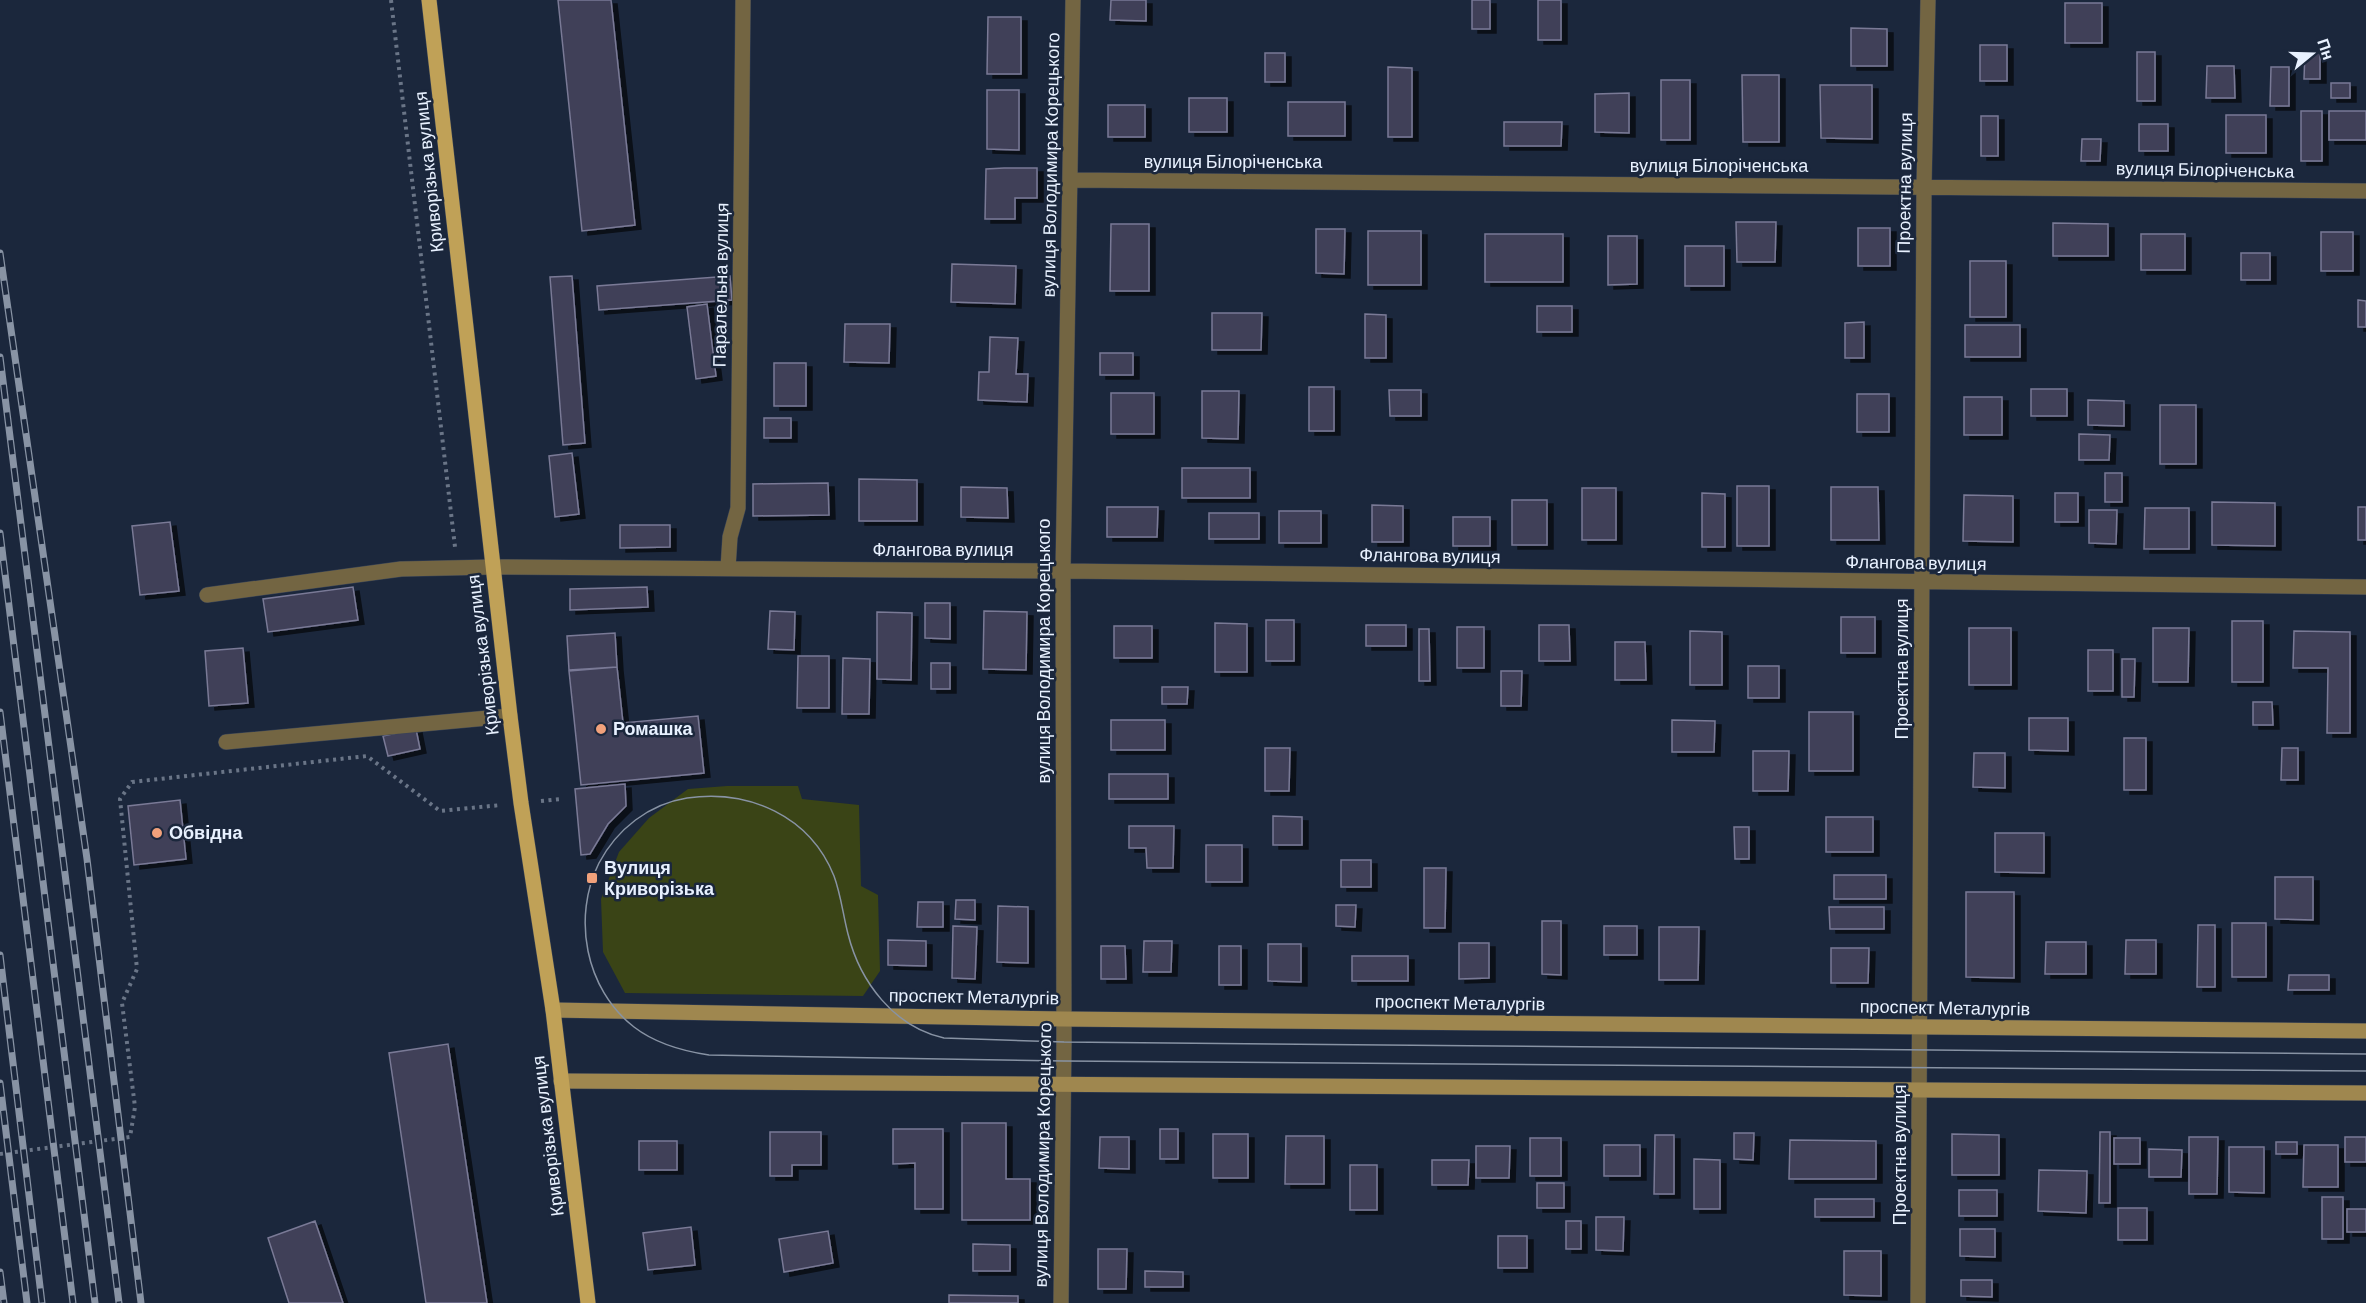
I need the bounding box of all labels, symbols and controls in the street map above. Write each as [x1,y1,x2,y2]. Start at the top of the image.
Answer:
north arrow [2282,24,2342,84]
street label: вулиця Володимира Корецького [1037,32,1063,298]
text: Пн [2314,36,2339,62]
street label: Криворізька вулиця [409,90,447,254]
street label: Проектна вулиця [1892,112,1916,254]
street label: вулиця Білоріченська [1144,150,1323,172]
street label: вулиця Білоріченська [1630,154,1809,176]
street label: вулиця Білоріченська [2116,156,2295,182]
street label: Паралельна вулиця [708,202,732,368]
street label: вулиця Володимира Корецького [1032,518,1054,784]
street label: Флангова вулиця [872,538,1014,560]
street label: Флангова вулиця [1359,543,1501,567]
street label: Флангова вулиця [1845,550,1987,574]
street label: Криворізька вулиця [461,573,503,737]
street label: Проектна вулиця [1890,598,1912,740]
place label: Ромашка [613,717,693,739]
marker: Ромашка [594,722,608,736]
place label: Обвідна [169,821,243,843]
marker: Обвідна [150,826,164,840]
place label: Вулиця Криворізька [604,856,715,899]
marker: Вулиця Криворізька [585,871,599,885]
street label: проспект Металургів [889,984,1059,1008]
street label: проспект Металургів [1375,990,1545,1014]
street label: проспект Металургів [1860,995,2030,1019]
street label: вулиця Володимира Корецького [1029,1022,1055,1288]
street label: Криворізька вулиця [526,1054,568,1218]
street label: Проектна вулиця [1888,1084,1910,1226]

